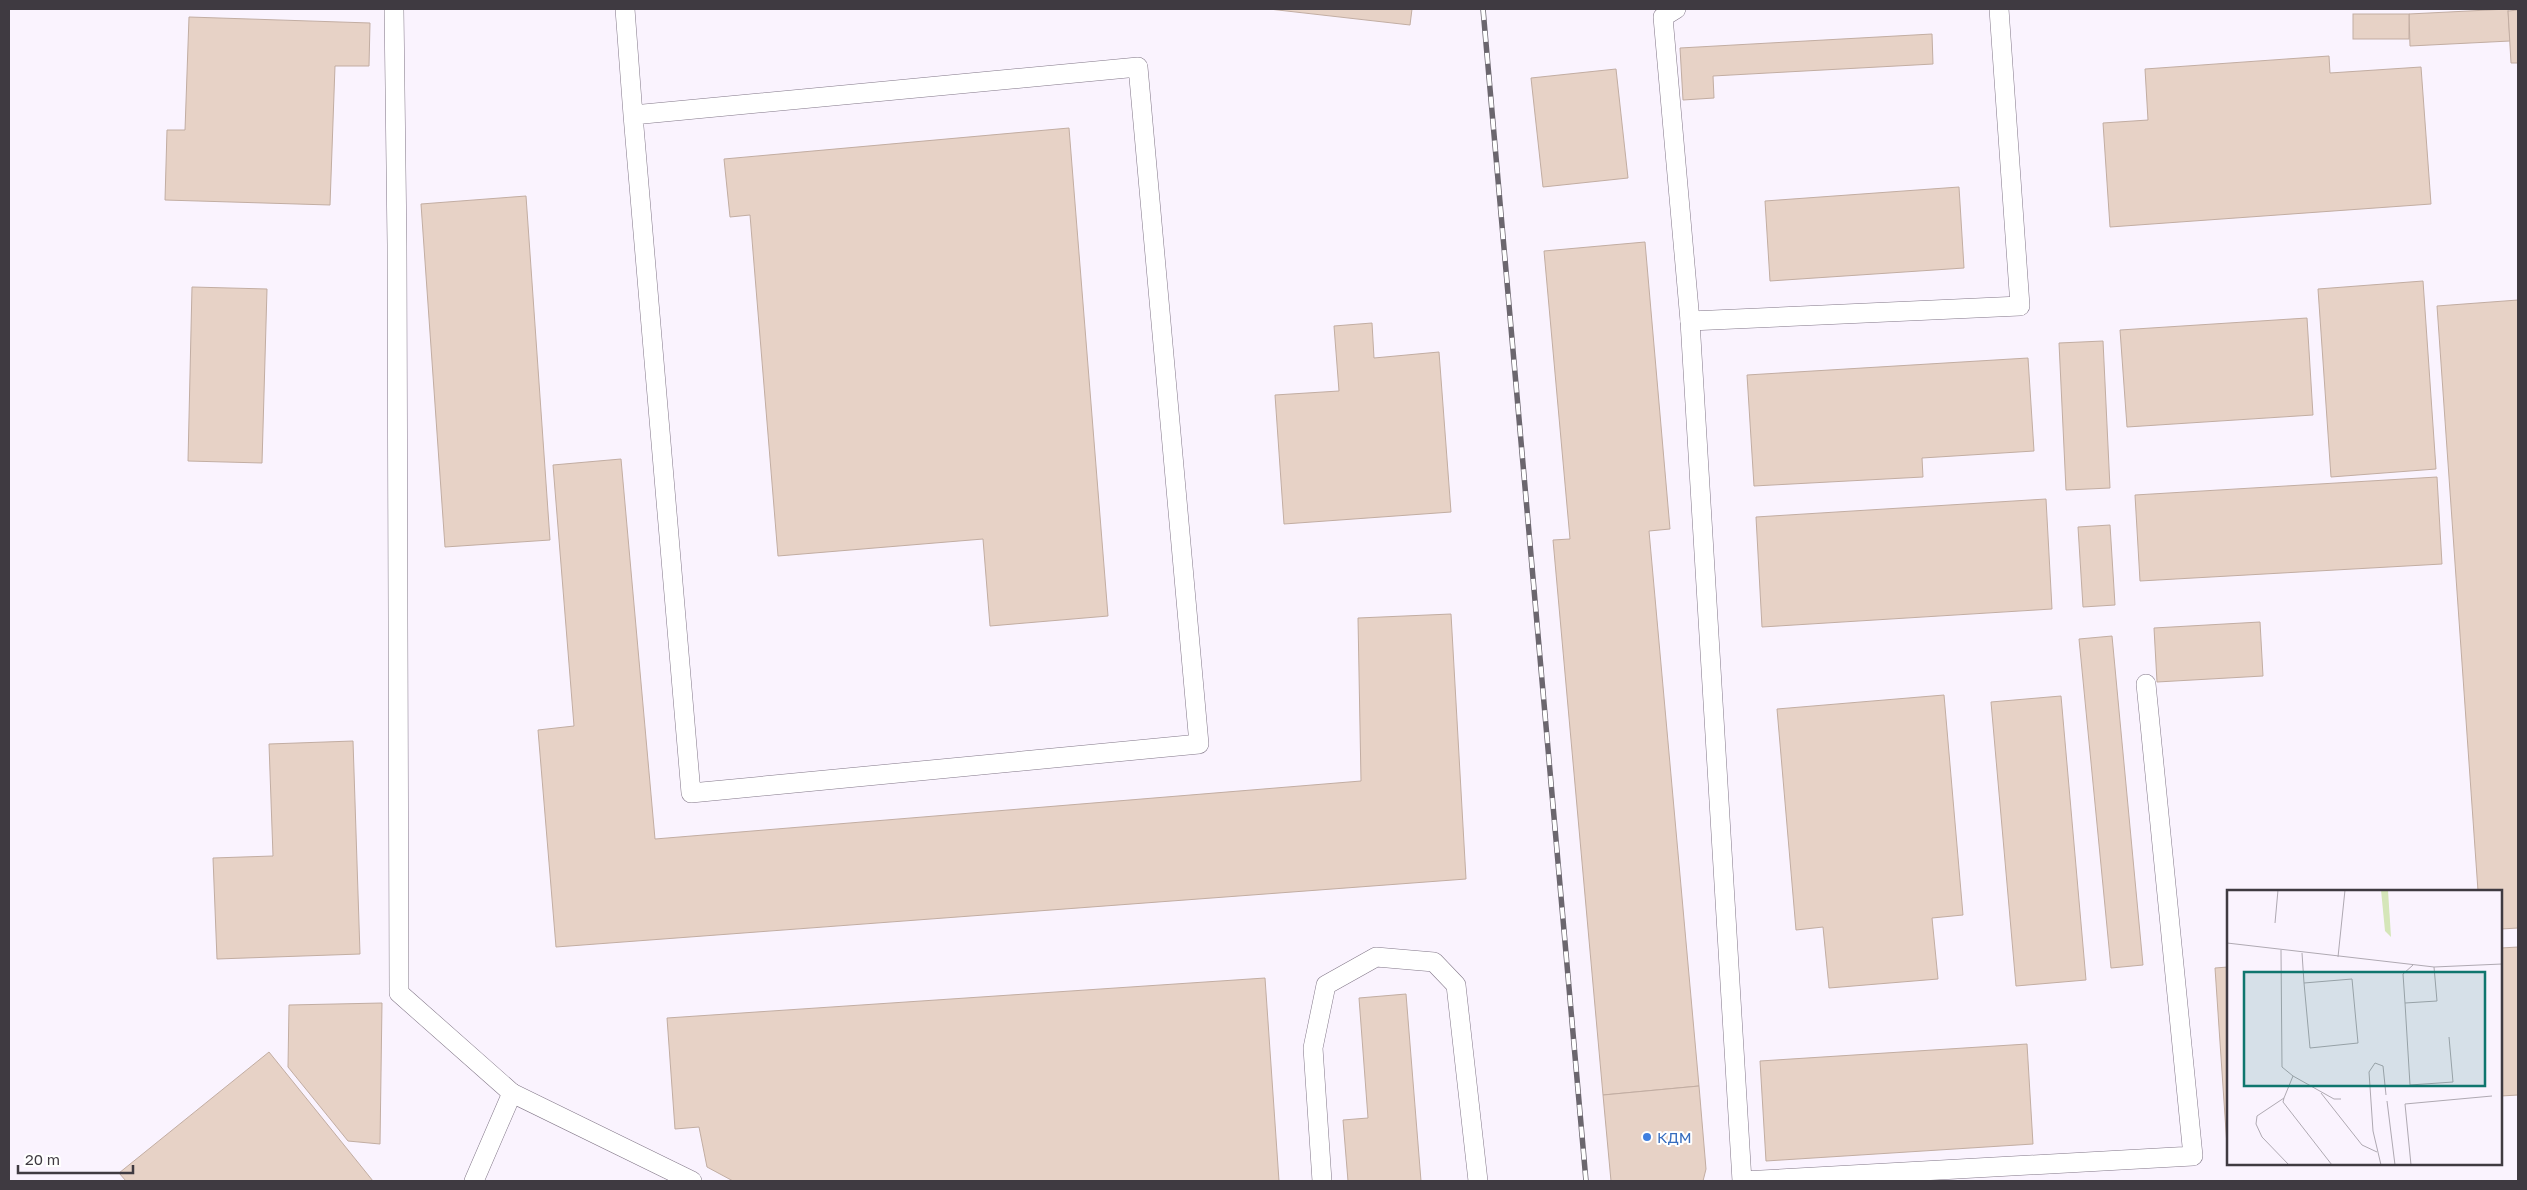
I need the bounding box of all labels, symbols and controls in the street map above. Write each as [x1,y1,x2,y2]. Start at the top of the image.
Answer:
inset map [2227,890,2502,1165]
place label: КДМ [1657,1128,1692,1146]
marker: КДМ [1641,1131,1653,1143]
scale bar [18,1142,132,1174]
text: 20 m [25,1150,60,1168]

